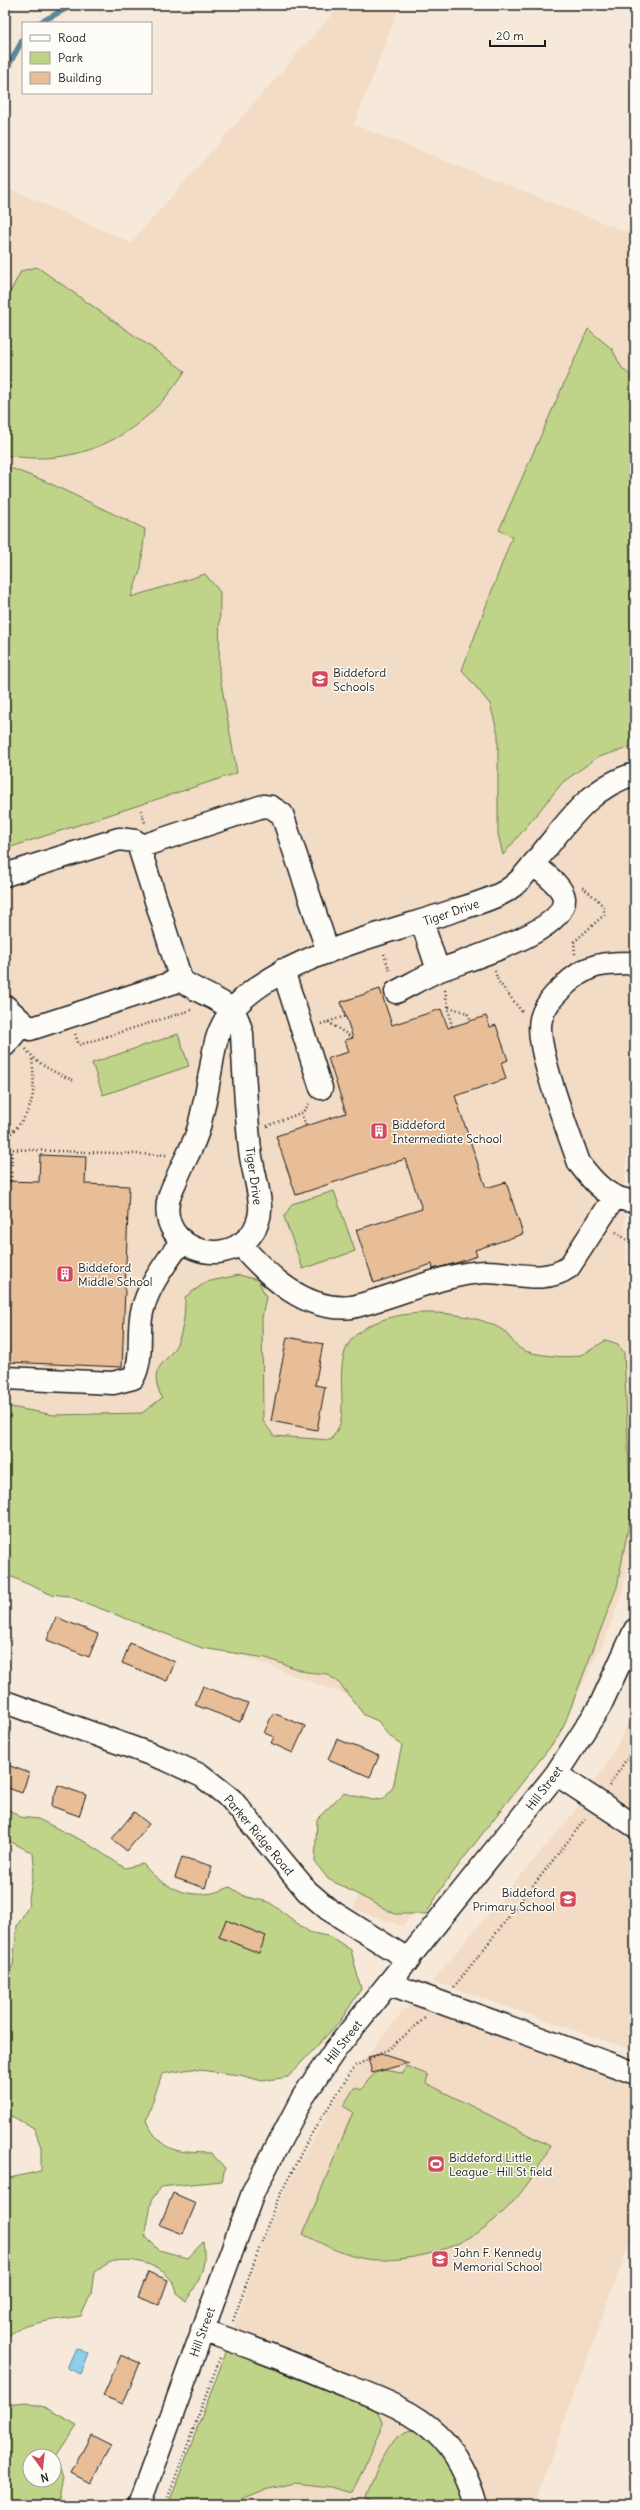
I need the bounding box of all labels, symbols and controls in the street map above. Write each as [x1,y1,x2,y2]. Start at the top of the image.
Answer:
legend [22,22,152,94]
scale bar [490,22,545,48]
text: 20 m [496,28,524,43]
text: Road [58,30,86,45]
text: Park [58,50,83,65]
text: Building [58,70,102,85]
place label: Biddeford Schools [333,665,386,694]
school or university icon: Biddeford Schools [310,669,330,689]
street label: Tiger Drive [421,895,481,929]
place label: Biddeford Intermediate School [392,1117,502,1146]
building icon: Biddeford Intermediate School [369,1121,389,1141]
street label: Tiger Drive [243,1146,265,1206]
place label: Biddeford Middle School [78,1260,152,1289]
building icon: Biddeford Middle School [55,1264,75,1284]
street label: Hill Street [522,1763,566,1813]
street label: Parker Ridge Road [221,1792,297,1878]
place label: Biddeford Primary School [472,1885,555,1914]
school or university icon: Biddeford Primary School [558,1889,578,1909]
street label: Hill Street [321,2017,365,2067]
place label: Biddeford Little League- Hill St field [449,2150,552,2179]
sports icon: Biddeford Little League- Hill St field [426,2154,446,2174]
place label: John F. Kennedy Memorial School [453,2245,542,2274]
school or university icon: John F. Kennedy Memorial School [430,2249,450,2269]
street label: Hill Street [186,2305,218,2359]
north arrow [22,2448,62,2488]
text: N [39,2470,50,2485]

